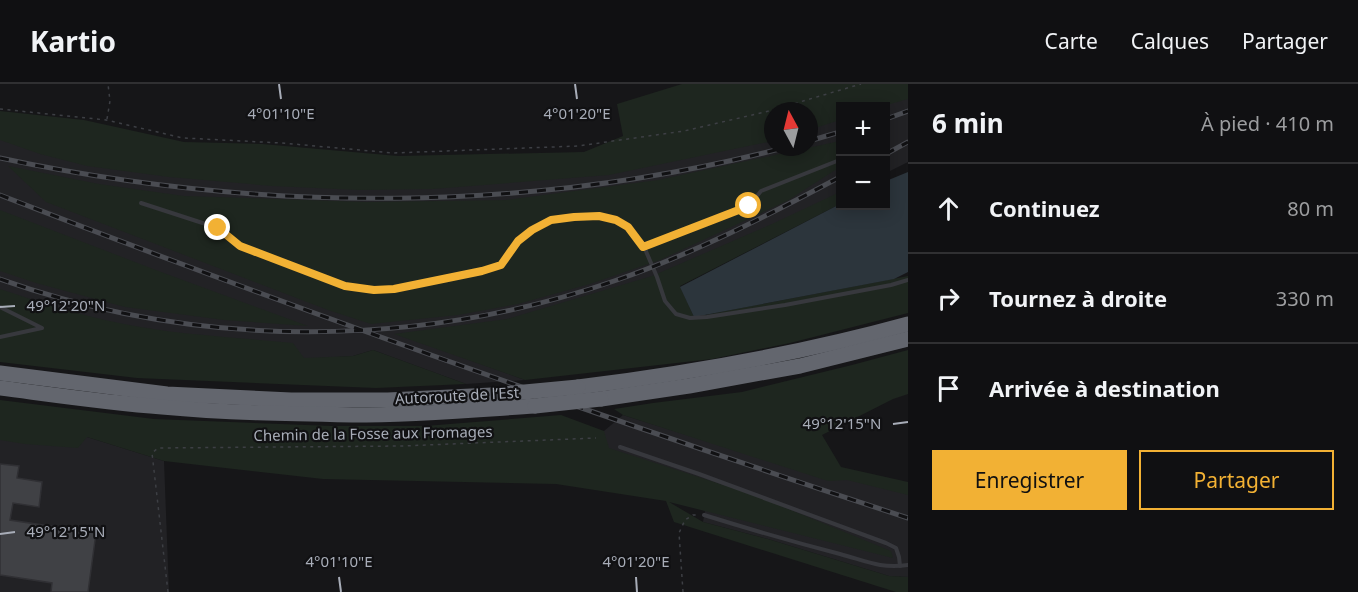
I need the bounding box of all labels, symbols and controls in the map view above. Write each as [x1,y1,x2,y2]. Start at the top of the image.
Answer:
text: Kartio [30,22,116,60]
text: Carte [1045,27,1098,55]
text: Calques [1131,27,1209,55]
text: Partager [1242,27,1328,55]
north arrow [764,102,818,156]
map controls [836,102,890,210]
button: + [836,102,890,156]
text: 4°01'10"E [247,103,315,123]
text: 4°01'20"E [543,103,611,123]
text: 6 min [932,105,1004,141]
text: À pied · 410 m [1201,110,1334,137]
button: − [836,156,890,210]
route start [735,192,761,218]
icon: ahead [932,192,965,225]
text: Continuez [989,193,1100,223]
text: 80 m [1287,195,1334,222]
route end [204,214,230,240]
icon: right [932,282,965,315]
text: Tournez à droite [989,283,1167,313]
text: 330 m [1276,285,1334,312]
text: 49°12'20"N [27,295,105,315]
icon: arrive [932,372,965,405]
text: Arrivée à destination [989,373,1220,403]
street label: Autoroute de l’Est [394,382,520,408]
text: 49°12'15"N [803,413,881,433]
street label: Chemin de la Fosse aux Fromages [253,421,493,445]
button: Enregistrer [932,450,1127,510]
button: Partager [1139,450,1334,510]
text: 49°12'15"N [27,521,105,541]
text: 4°01'10"E [305,551,373,571]
text: 4°01'20"E [602,551,670,571]

